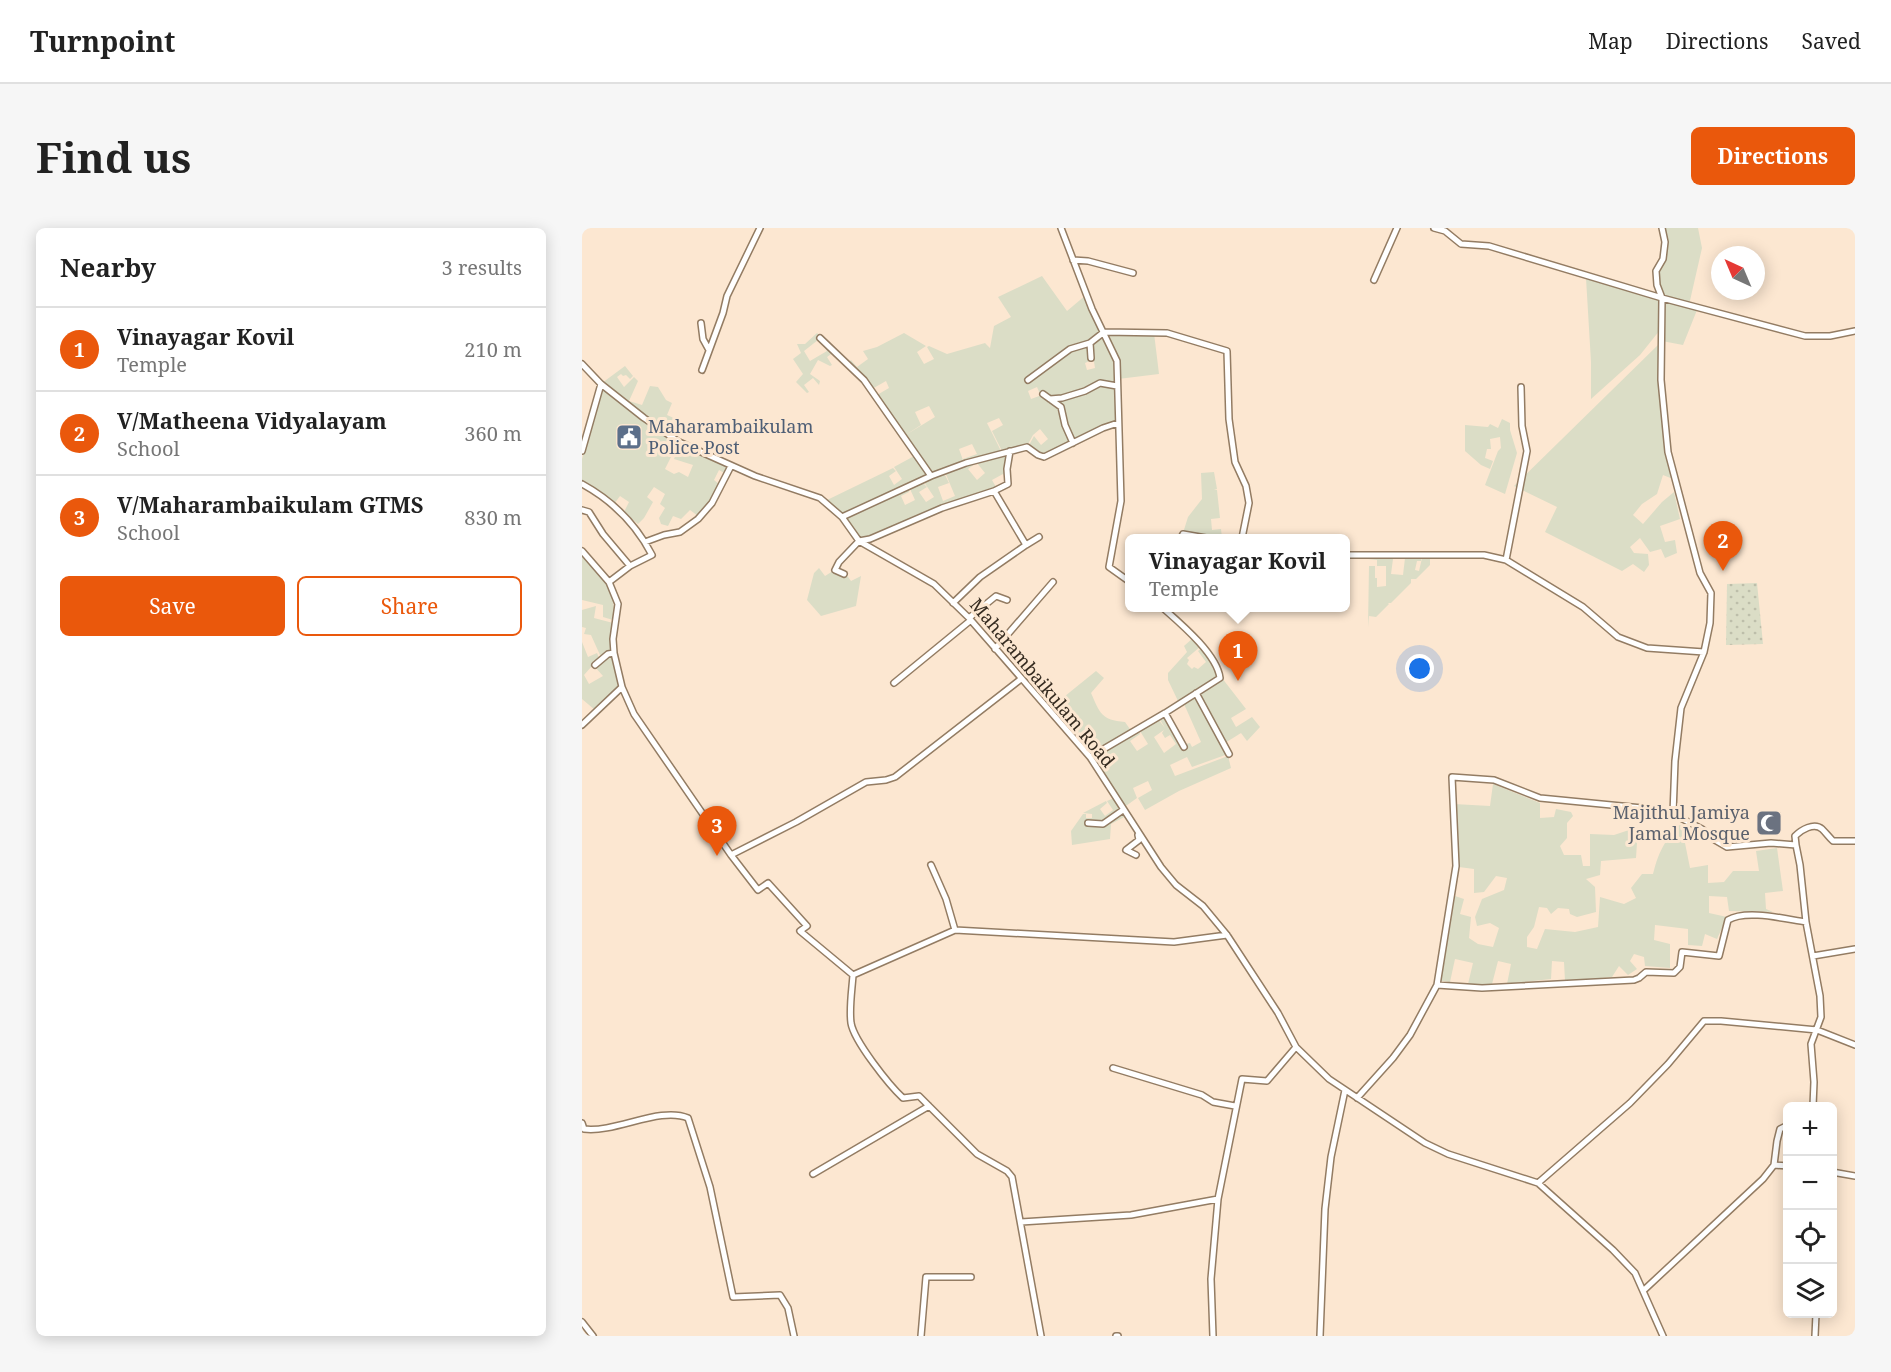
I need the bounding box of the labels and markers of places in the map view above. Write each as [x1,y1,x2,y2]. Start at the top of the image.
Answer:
place label: Maharambaikulam Police Post [648,414,813,459]
public building icon: Maharambaikulam Police Post [614,422,644,452]
pin: 2 [1704,522,1742,571]
pin: 1 [1218,632,1258,681]
place label: Majithul Jamiya Jamal Mosque [1613,800,1750,845]
pin: 3 [698,806,736,856]
mosque icon: Majithul Jamiya Jamal Mosque [1754,808,1784,838]

